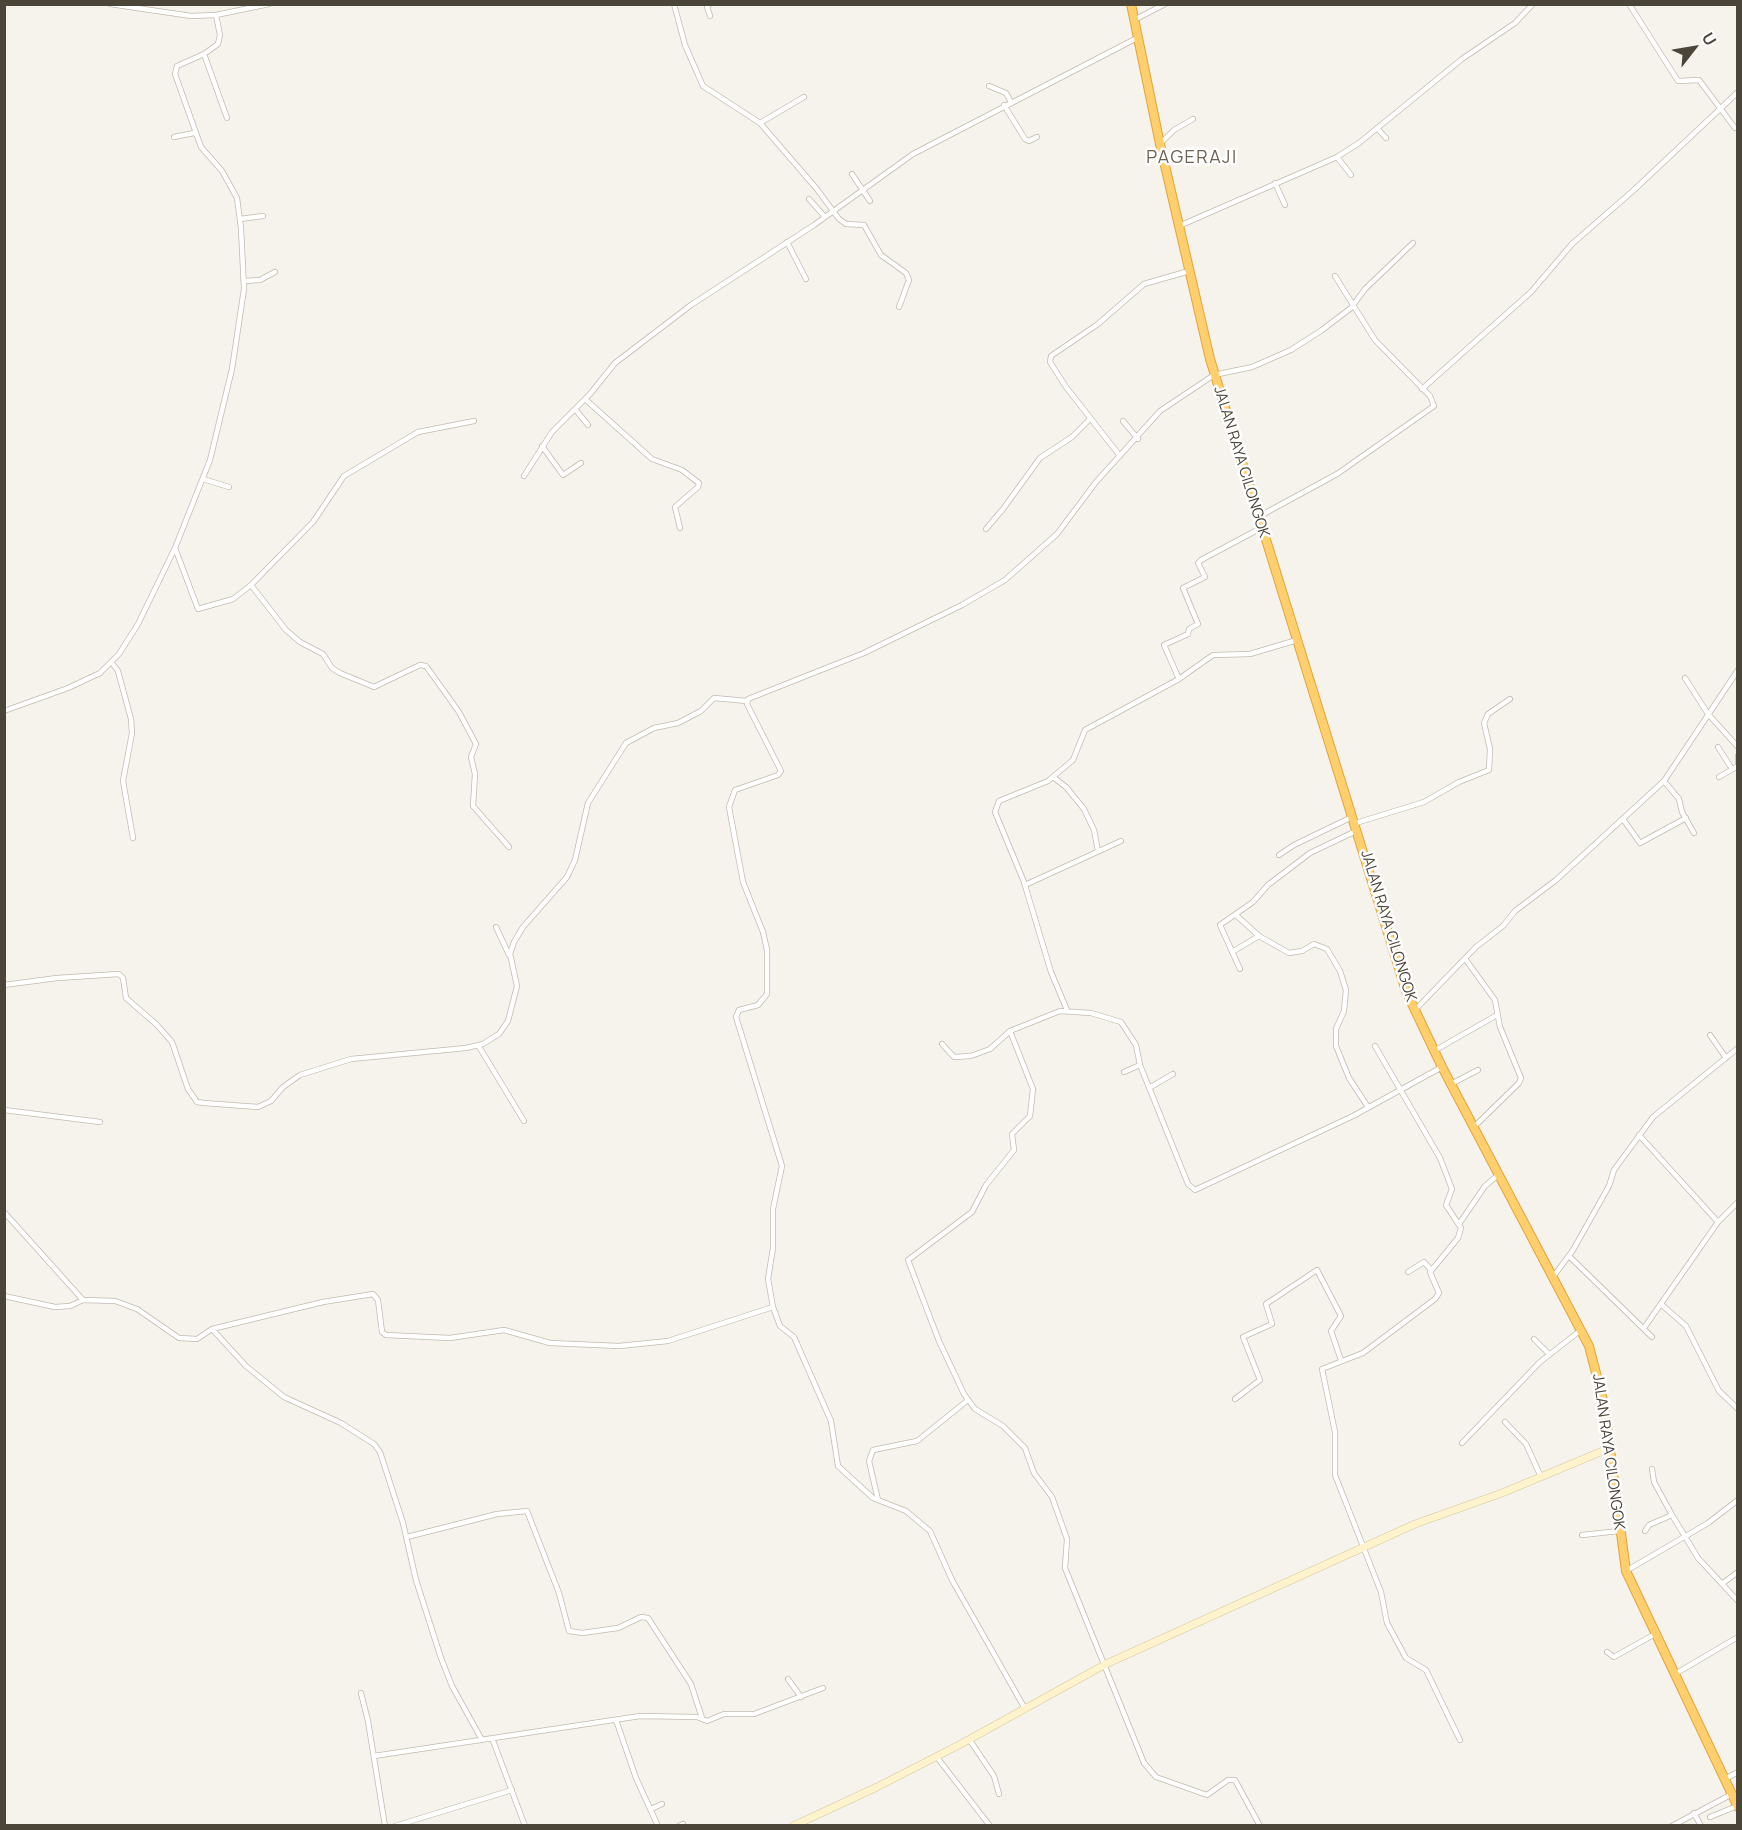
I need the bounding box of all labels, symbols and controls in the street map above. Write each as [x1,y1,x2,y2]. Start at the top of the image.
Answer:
north arrow [1664,18,1724,78]
text: U [1697,28,1722,49]
district label: PAGERAJI [1146,147,1238,169]
street label: JALAN RAYA CILONGOK [1209,384,1273,540]
street label: JALAN RAYA CILONGOK [1356,848,1420,1004]
street label: JALAN RAYA CILONGOK [1588,1373,1628,1531]

